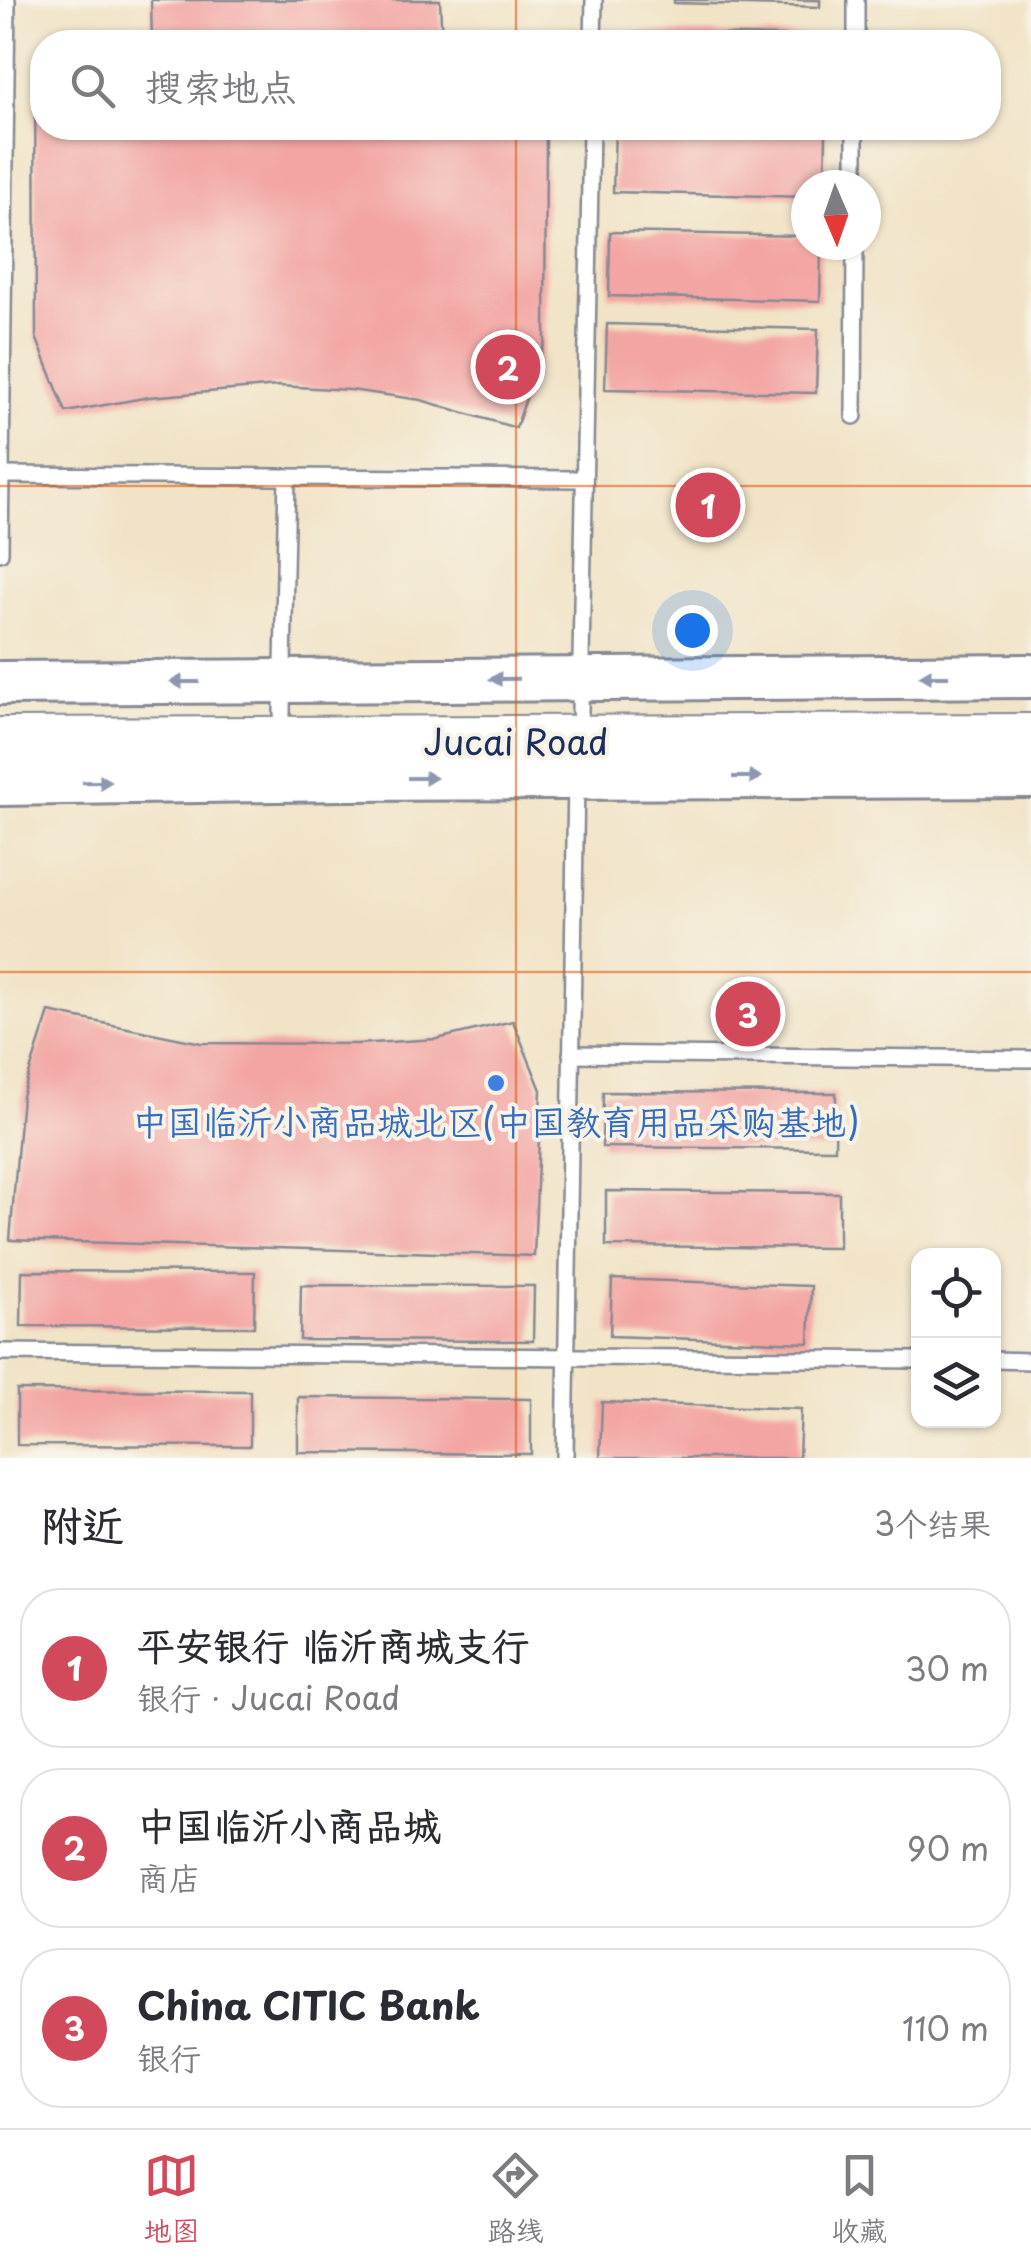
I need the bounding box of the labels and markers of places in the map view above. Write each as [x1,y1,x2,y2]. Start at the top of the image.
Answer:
pin: 2 [476,330,540,404]
pin: 1 [676,468,740,542]
pin: 3 [716,976,780,1052]
marker: 中国临沂小商品城北区(中国教育用品采购基地) [485,1072,507,1094]
place label: 中国临沂小商品城北区(中国教育用品采购基地) [132,1094,860,1147]

